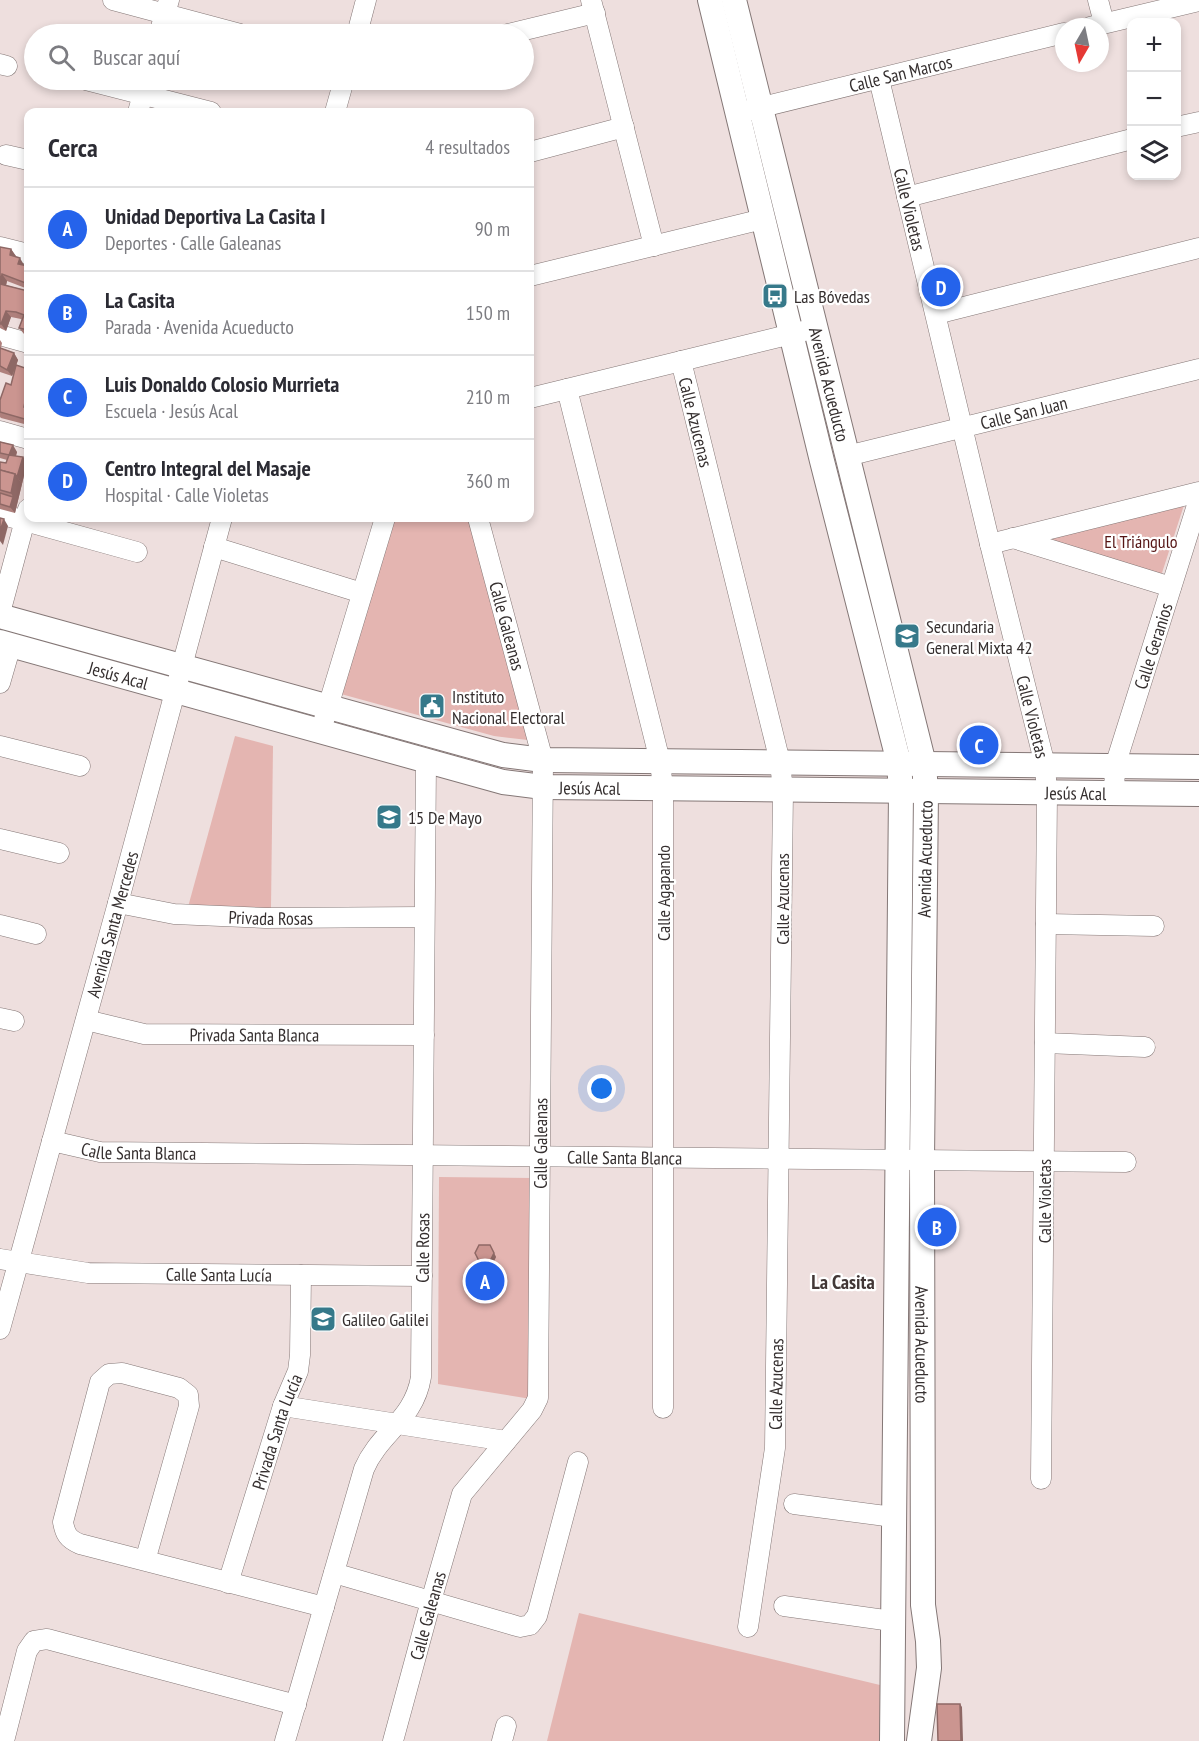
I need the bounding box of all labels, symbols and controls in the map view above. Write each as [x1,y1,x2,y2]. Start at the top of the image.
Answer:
north arrow [1055,18,1109,72]
map controls [1127,18,1181,180]
button: + [1127,18,1181,72]
search box [24,24,534,90]
icon: search [45,41,78,74]
text: Buscar aquí [93,43,180,71]
street label: Calle San Marcos [847,49,954,97]
button: − [1127,72,1181,126]
button: layers [1127,126,1181,180]
text: Cerca [48,131,98,164]
text: 4 resultados [425,134,510,160]
street label: Calle Violetas [889,166,931,253]
text: Unidad Deportiva La Casita I [105,202,325,230]
text: A [62,216,73,242]
text: 90 m [475,216,510,242]
text: Deportes · Calle Galeanas [105,230,281,256]
pin: D [922,264,960,310]
bus stop icon: Las Bóvedas [760,281,790,311]
place label: Las Bóvedas [794,285,870,308]
text: La Casita [105,286,175,314]
text: B [63,300,72,326]
text: 150 m [466,300,510,326]
text: Parada · Avenida Acueducto [105,314,294,340]
street label: Avenida Acueducto [804,325,855,444]
text: Luis Donaldo Colosio Murrieta [105,370,339,398]
street label: Calle Azucenas [674,375,718,469]
text: C [63,384,72,410]
text: 210 m [466,384,510,410]
street label: Calle San Juan [978,391,1070,434]
text: Escuela · Jesús Acal [105,398,238,424]
text: Centro Integral del Masaje [105,454,311,482]
text: D [62,468,73,494]
text: 360 m [466,468,510,494]
text: Hospital · Calle Violetas [105,482,269,508]
park label: El Triángulo [1104,530,1178,553]
street label: Calle Galeanas [484,579,530,673]
street label: Calle Geranios [1128,600,1177,692]
place label: Secundaria General Mixta 42 [926,615,1033,659]
school or university icon: Secundaria General Mixta 42 [892,621,922,651]
street label: Jesús Acal [85,655,152,694]
street label: Calle Violetas [1012,673,1054,760]
place label: Instituto Nacional Electoral [452,685,565,729]
public building icon: Instituto Nacional Electoral [417,691,447,721]
pin: C [960,722,998,768]
street label: Jesús Acal [558,776,621,799]
street label: Jesús Acal [1044,781,1107,805]
street label: Avenida Acueducto [912,800,938,918]
school or university icon: 15 De Mayo [374,802,404,832]
place label: 15 De Mayo [408,806,482,829]
street label: Calle Agapando [652,845,675,941]
street label: Avenida Santa Mercedes [81,849,143,1000]
street label: Calle Azucenas [771,853,794,945]
street label: Privada Rosas [228,905,313,930]
street label: Privada Santa Blanca [189,1023,319,1046]
your location [587,1074,616,1103]
street label: Calle Galeanas [528,1098,552,1189]
street label: Calle Santa Blanca [79,1137,196,1164]
street label: Calle Santa Blanca [567,1145,682,1169]
street label: Calle Violetas [1033,1159,1056,1243]
pin: B [918,1204,956,1250]
street label: Calle Rosas [410,1213,434,1283]
pin: A [466,1258,504,1304]
street label: Calle Santa Lucía [166,1262,272,1286]
district label: La Casita [811,1269,875,1295]
street label: Avenida Acueducto [911,1286,934,1403]
school or university icon: Galileo Galilei [308,1304,338,1334]
place label: Galileo Galilei [342,1308,429,1331]
street label: Calle Azucenas [764,1338,788,1430]
street label: Privada Santa Lucía [246,1370,307,1492]
street label: Calle Galeanas [404,1569,451,1662]

